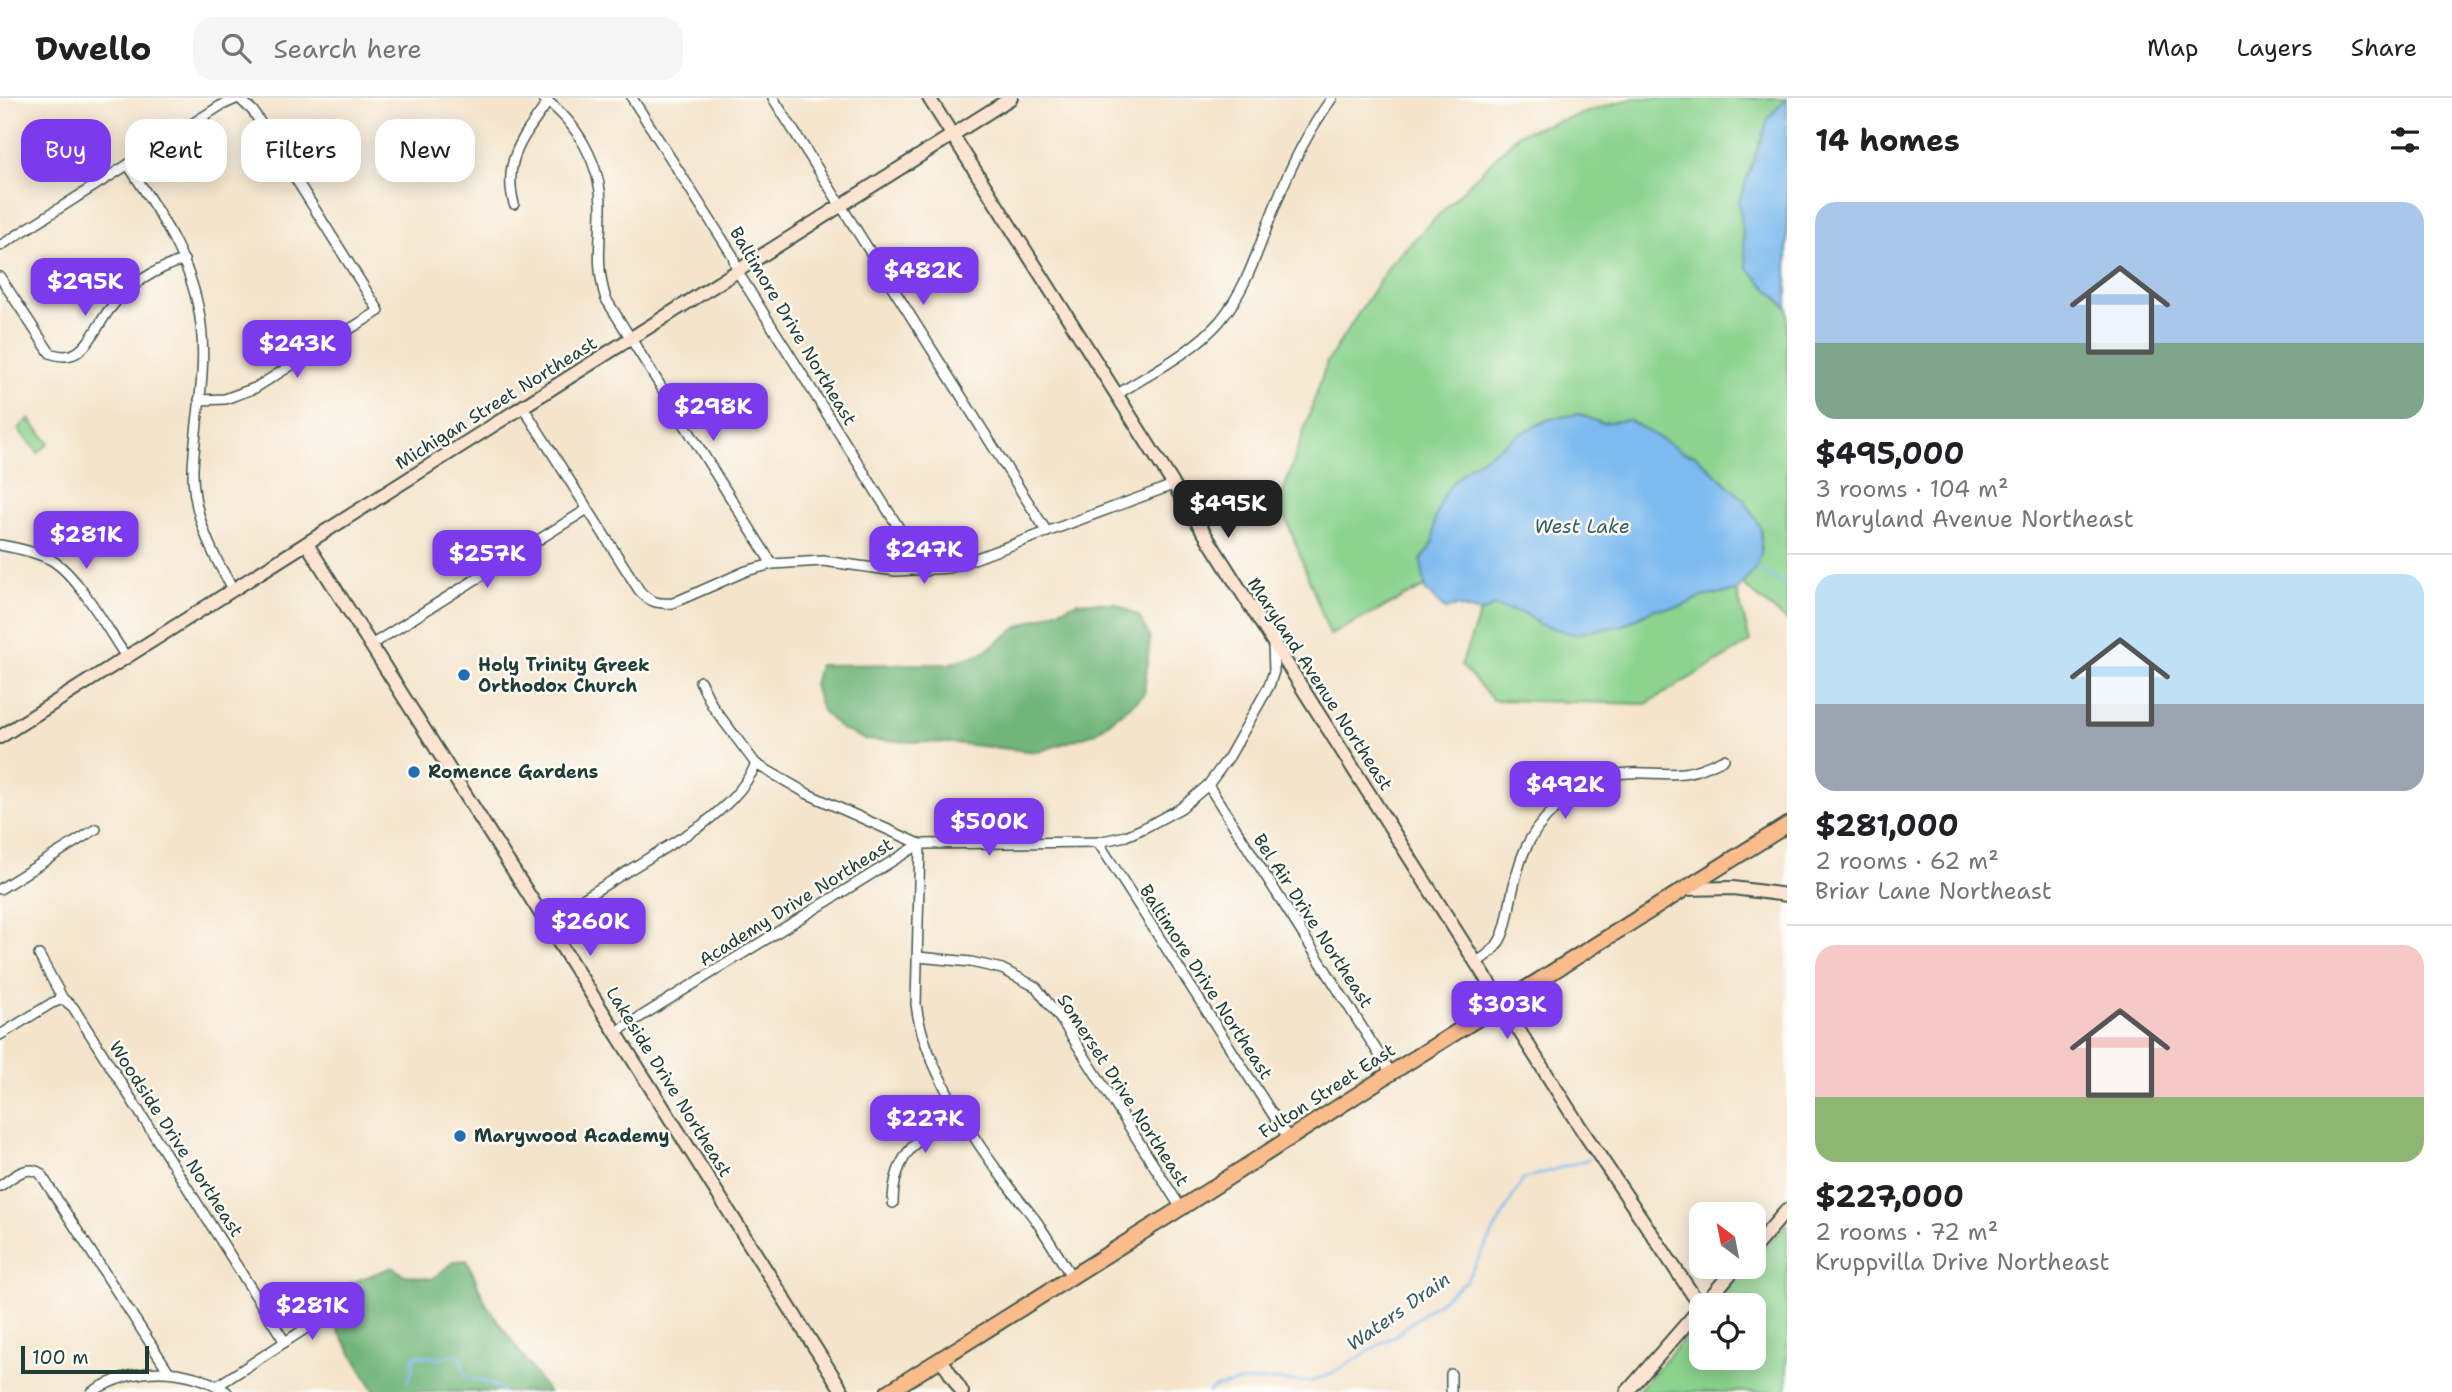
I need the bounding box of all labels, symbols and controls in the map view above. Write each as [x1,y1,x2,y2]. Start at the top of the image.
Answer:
search box [193,17,683,80]
text: Dwello [35,26,151,71]
icon: search [217,29,255,67]
text: Search here [273,31,422,66]
text: Map [2147,32,2198,64]
text: Layers [2236,32,2313,64]
text: Share [2351,32,2417,64]
chip: Buy [21,119,111,182]
chip: Rent [125,119,227,182]
chip: Filters [241,119,361,182]
chip: New [375,119,475,182]
text: 14 homes [1815,120,1960,161]
icon: filters [2386,121,2424,159]
street label: Baltimore Drive Northeast [724,222,862,430]
icon: home [2057,247,2183,373]
pin: $482K [874,248,972,307]
text: $482K [883,255,963,285]
pin: $295K [36,258,134,318]
text: $295K [47,266,123,296]
pin: $243K [248,320,346,380]
text: $243K [258,328,336,358]
street label: Michigan Street Northeast [391,331,601,475]
pin: $298K [664,384,762,443]
text: $298K [674,391,752,421]
text: $495,000 [1815,433,1965,474]
text: 3 rooms · 104 m² [1815,474,2008,504]
pin: $495K [1179,480,1277,540]
text: $495K [1189,488,1267,518]
text: Maryland Avenue Northeast [1815,504,2134,534]
pin: $281K [37,512,135,571]
water label: West Lake [1534,514,1630,539]
text: $281K [50,519,122,549]
pin: $247K [875,526,973,586]
pin: $257K [438,531,536,590]
text: $247K [885,534,963,564]
text: $257K [448,538,526,568]
street label: Maryland Avenue Northeast [1242,573,1398,795]
icon: home [2057,619,2183,745]
place label: Holy Trinity Greek Orthodox Church [478,653,650,698]
marker: Holy Trinity Greek Orthodox Church [456,667,472,683]
place label: Romence Gardens [428,760,598,784]
pin: $492K [1516,762,1614,821]
marker: Romence Gardens [406,764,422,780]
text: $492K [1526,769,1604,799]
pin: $500K [940,798,1038,858]
text: $281,000 [1815,805,1959,846]
text: $500K [950,806,1028,836]
street label: Bel Air Drive Northeast [1248,829,1378,1013]
street label: Academy Drive Northeast [694,832,898,972]
text: 2 rooms · 62 m² [1815,846,1999,876]
text: Briar Lane Northeast [1815,876,2052,906]
street label: Baltimore Drive Northeast [1134,880,1278,1084]
pin: $260K [541,898,639,958]
text: $260K [551,906,629,936]
street label: Lakeside Drive Northeast [600,982,738,1182]
pin: $303K [1458,982,1556,1041]
street label: Somerset Drive Northeast [1052,989,1194,1191]
text: $303K [1468,989,1546,1019]
icon: home [2057,990,2183,1116]
street label: Woodside Drive Northeast [103,1036,249,1242]
street label: Fulton Street East [1254,1038,1400,1144]
pin: $227K [876,1096,974,1155]
text: $227K [886,1103,964,1133]
place label: Marywood Academy [474,1124,670,1148]
marker: Marywood Academy [452,1128,468,1144]
text: $227,000 [1815,1176,1964,1217]
north arrow [1689,1202,1766,1279]
map controls [1689,1202,1766,1370]
text: 2 rooms · 72 m² [1815,1217,1998,1247]
text: Kruppvilla Drive Northeast [1815,1247,2110,1277]
water label: Waters Drain [1341,1266,1455,1356]
pin: $281K [263,1282,361,1342]
text: $281K [276,1290,348,1320]
button: locate [1689,1293,1766,1370]
scale bar [21,1343,149,1375]
text: 100 m [32,1345,89,1370]

